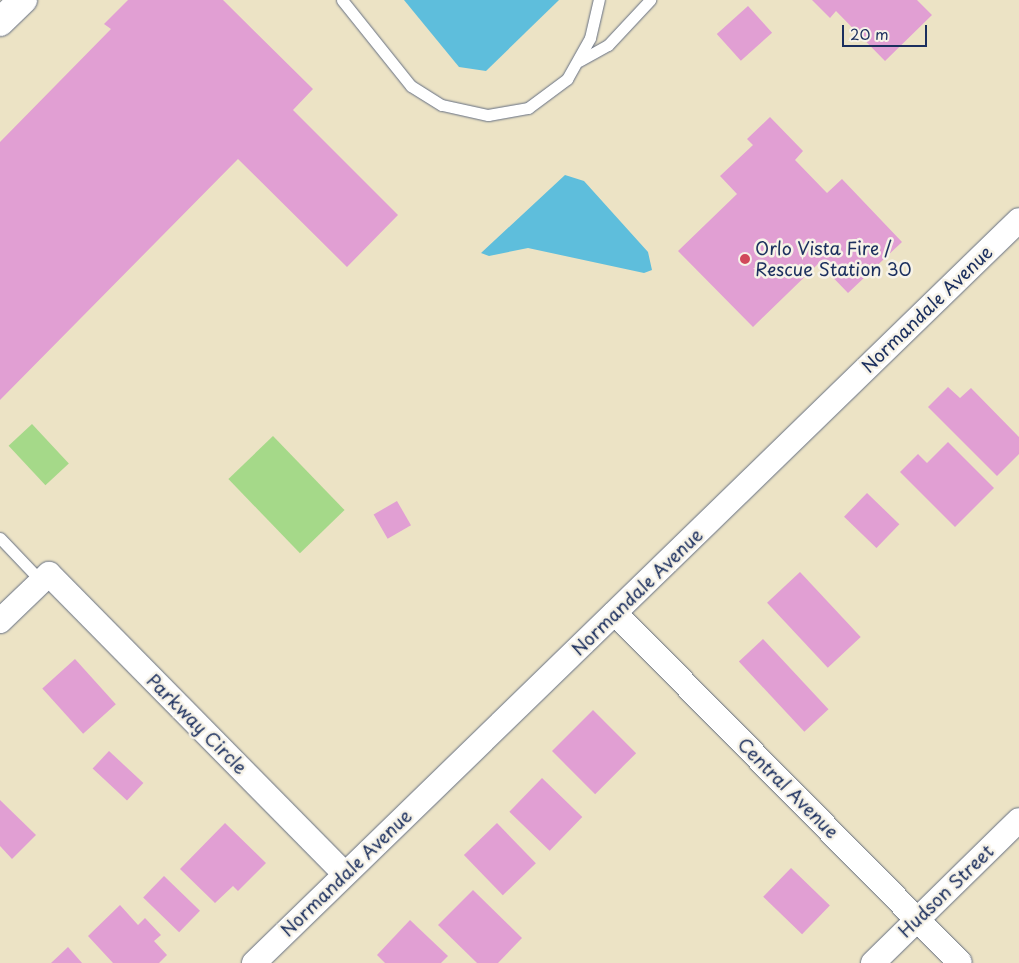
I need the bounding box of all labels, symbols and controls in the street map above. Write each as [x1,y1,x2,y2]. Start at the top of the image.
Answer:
scale bar [844,15,929,47]
text: 20 m [850,22,889,45]
place label: Orlo Vista Fire / Rescue Station 30 [755,238,913,280]
street label: Normandale Avenue [857,241,997,377]
marker: Orlo Vista Fire / Rescue Station 30 [739,253,751,265]
street label: Normandale Avenue [567,524,707,660]
street label: Parkway Circle [142,669,252,779]
street label: Central Avenue [733,733,843,843]
street label: Normandale Avenue [276,805,416,941]
street label: Hudson Street [894,840,998,942]

